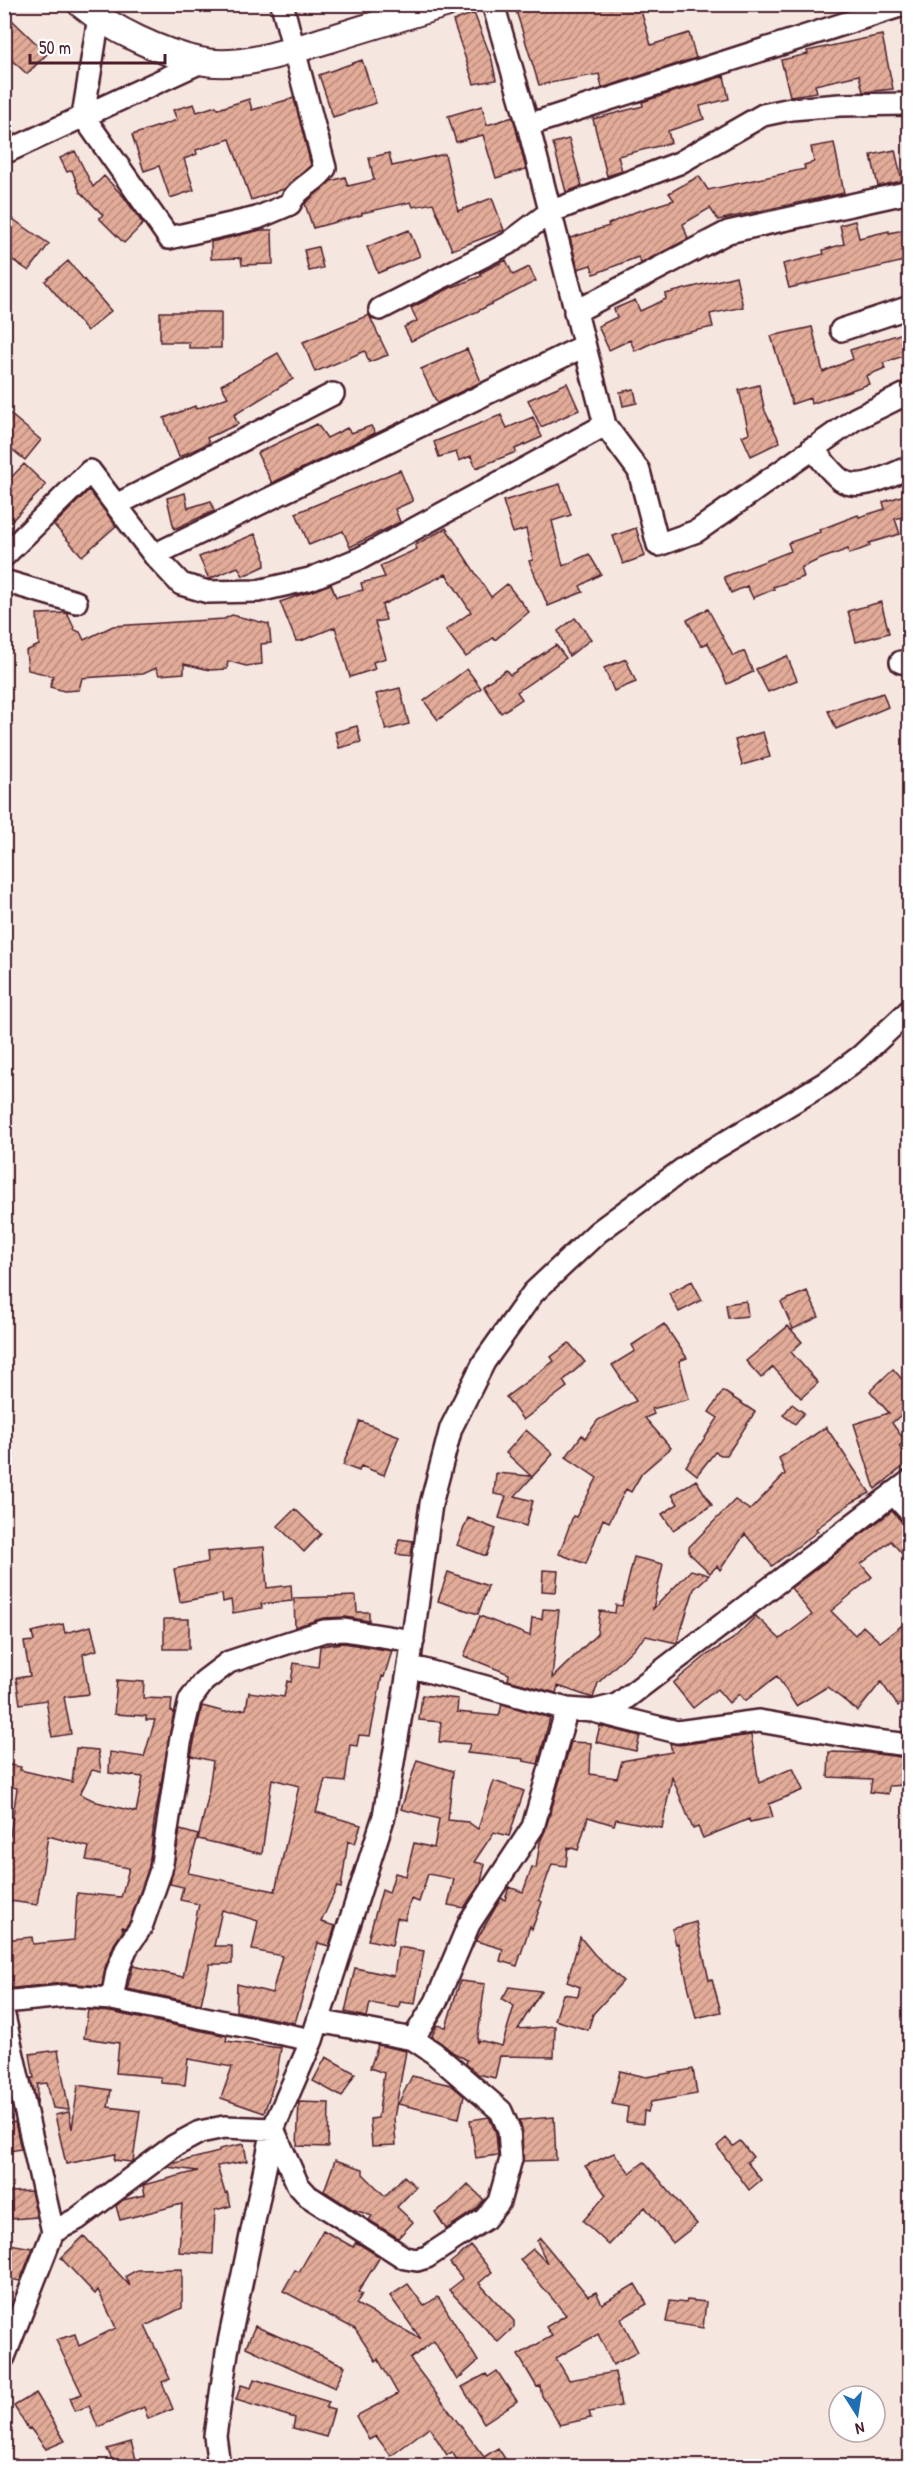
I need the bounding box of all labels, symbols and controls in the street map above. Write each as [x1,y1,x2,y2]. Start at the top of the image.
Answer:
scale bar [30,27,165,65]
text: 50 m [39,35,71,60]
north arrow [827,2384,887,2444]
text: N [853,2417,867,2440]

